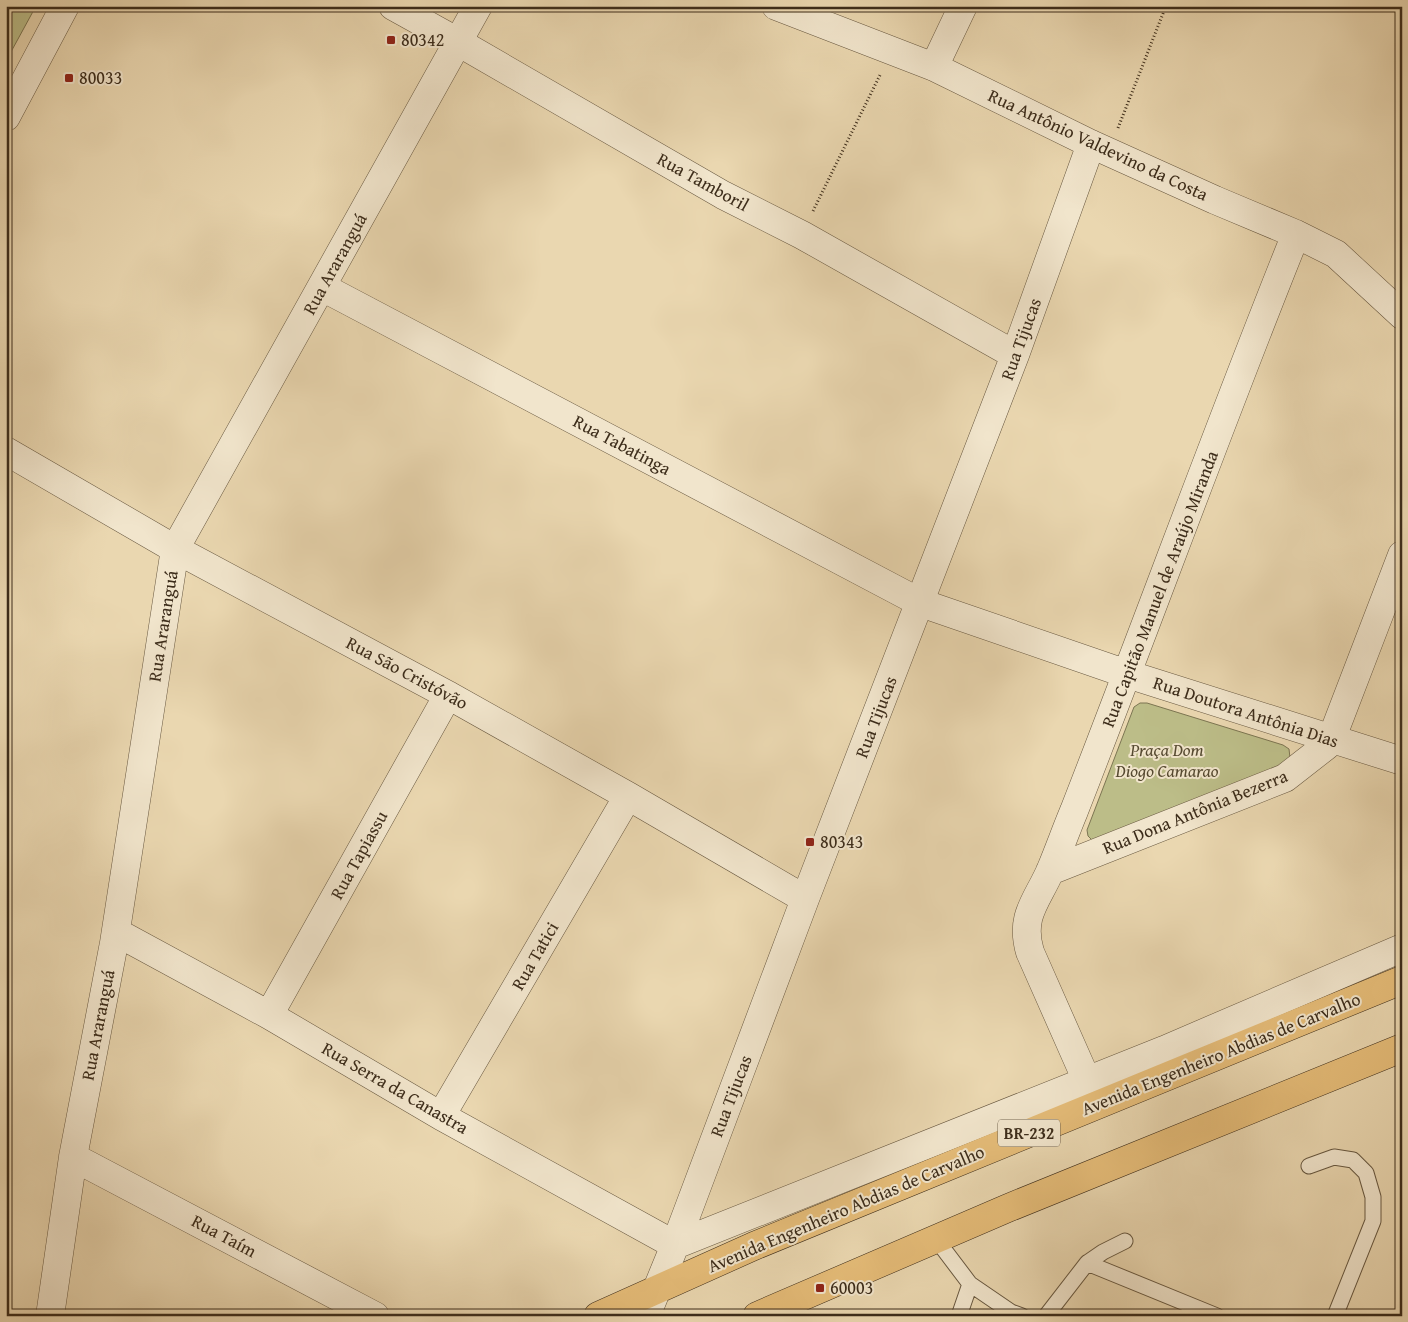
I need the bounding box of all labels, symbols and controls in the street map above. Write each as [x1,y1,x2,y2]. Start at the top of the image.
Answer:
place label: 80342 [401,26,444,53]
marker: 80342 [385,34,397,46]
place label: 80033 [79,64,122,91]
marker: 80033 [63,72,75,84]
street label: Rua Antônio Valdevino da Costa [984,82,1213,208]
street label: Rua Tamboril [652,145,754,218]
street label: Rua Araranguá [296,208,374,319]
street label: Rua Tijucas [993,294,1048,384]
street label: Rua Tabatinga [569,407,676,482]
street label: Rua Capitão Manuel de Araújo Miranda [1094,446,1225,731]
street label: Rua Araranguá [140,568,185,683]
street label: Rua São Cristóvão [341,629,473,716]
street label: Rua Doutora Antônia Dias [1150,669,1342,754]
street label: Rua Tijucas [848,672,904,762]
park label: Praça Dom Diogo Camarao [1115,736,1219,784]
street label: Rua Dona Antônia Bezerra [1098,762,1292,861]
street label: Rua Tapiassu [323,805,394,904]
place label: 80343 [820,828,863,855]
marker: 80343 [804,836,816,848]
street label: Rua Tatici [504,917,565,995]
street label: Rua Araranguá [74,967,122,1083]
street label: Avenida Engenheiro Abdias de Carvalho [1077,985,1364,1122]
street label: Rua Serra da Canastra [317,1035,474,1141]
street label: Rua Tijucas [703,1051,759,1141]
road number: BR-232 [998,1120,1060,1146]
street label: Avenida Engenheiro Abdias de Carvalho [703,1138,989,1279]
street label: Rua Taím [187,1207,262,1264]
place label: 60003 [830,1274,873,1301]
marker: 60003 [814,1282,826,1294]

